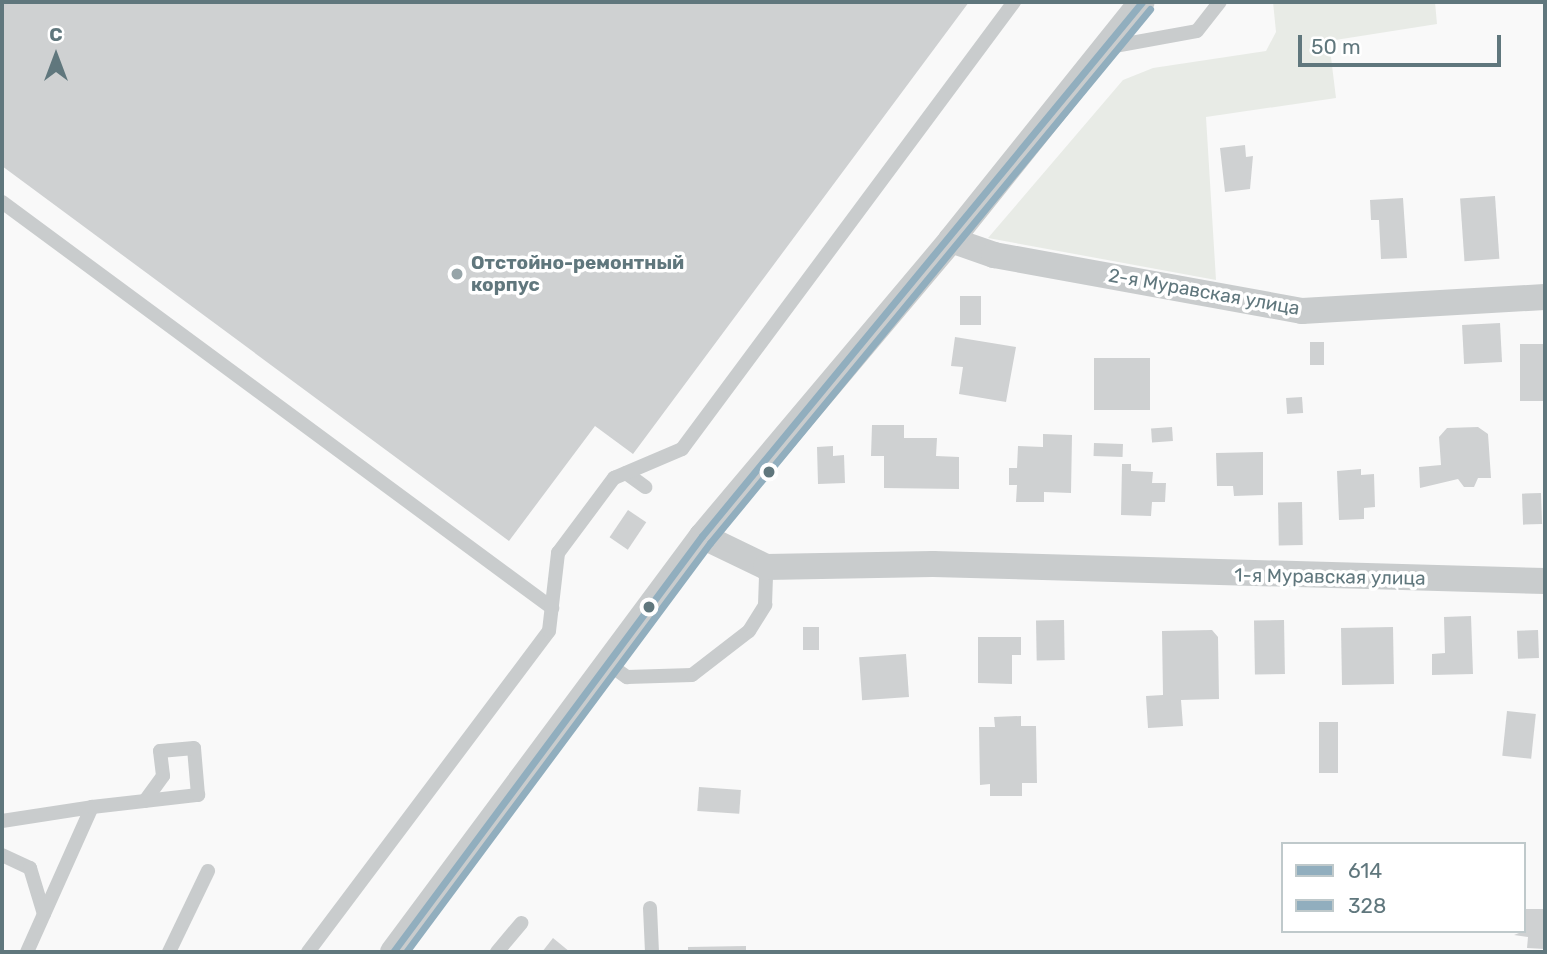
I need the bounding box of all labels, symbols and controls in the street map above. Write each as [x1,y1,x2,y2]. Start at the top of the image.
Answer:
north arrow [21,21,91,91]
scale bar [1302,21,1505,65]
text: С [49,23,63,46]
text: 50 m [1311,34,1361,59]
place label: Отстойно-ремонтный корпус [471,252,684,296]
street label: 2-я Муравская улица [1107,264,1301,320]
marker: Отстойно-ремонтный корпус [449,266,465,282]
unlabelled marker [762,465,776,479]
street label: 1-я Муравская улица [1234,564,1426,590]
unlabelled marker [642,600,656,614]
legend [1281,842,1526,933]
text: 614 [1348,858,1382,883]
text: 328 [1348,893,1386,918]

